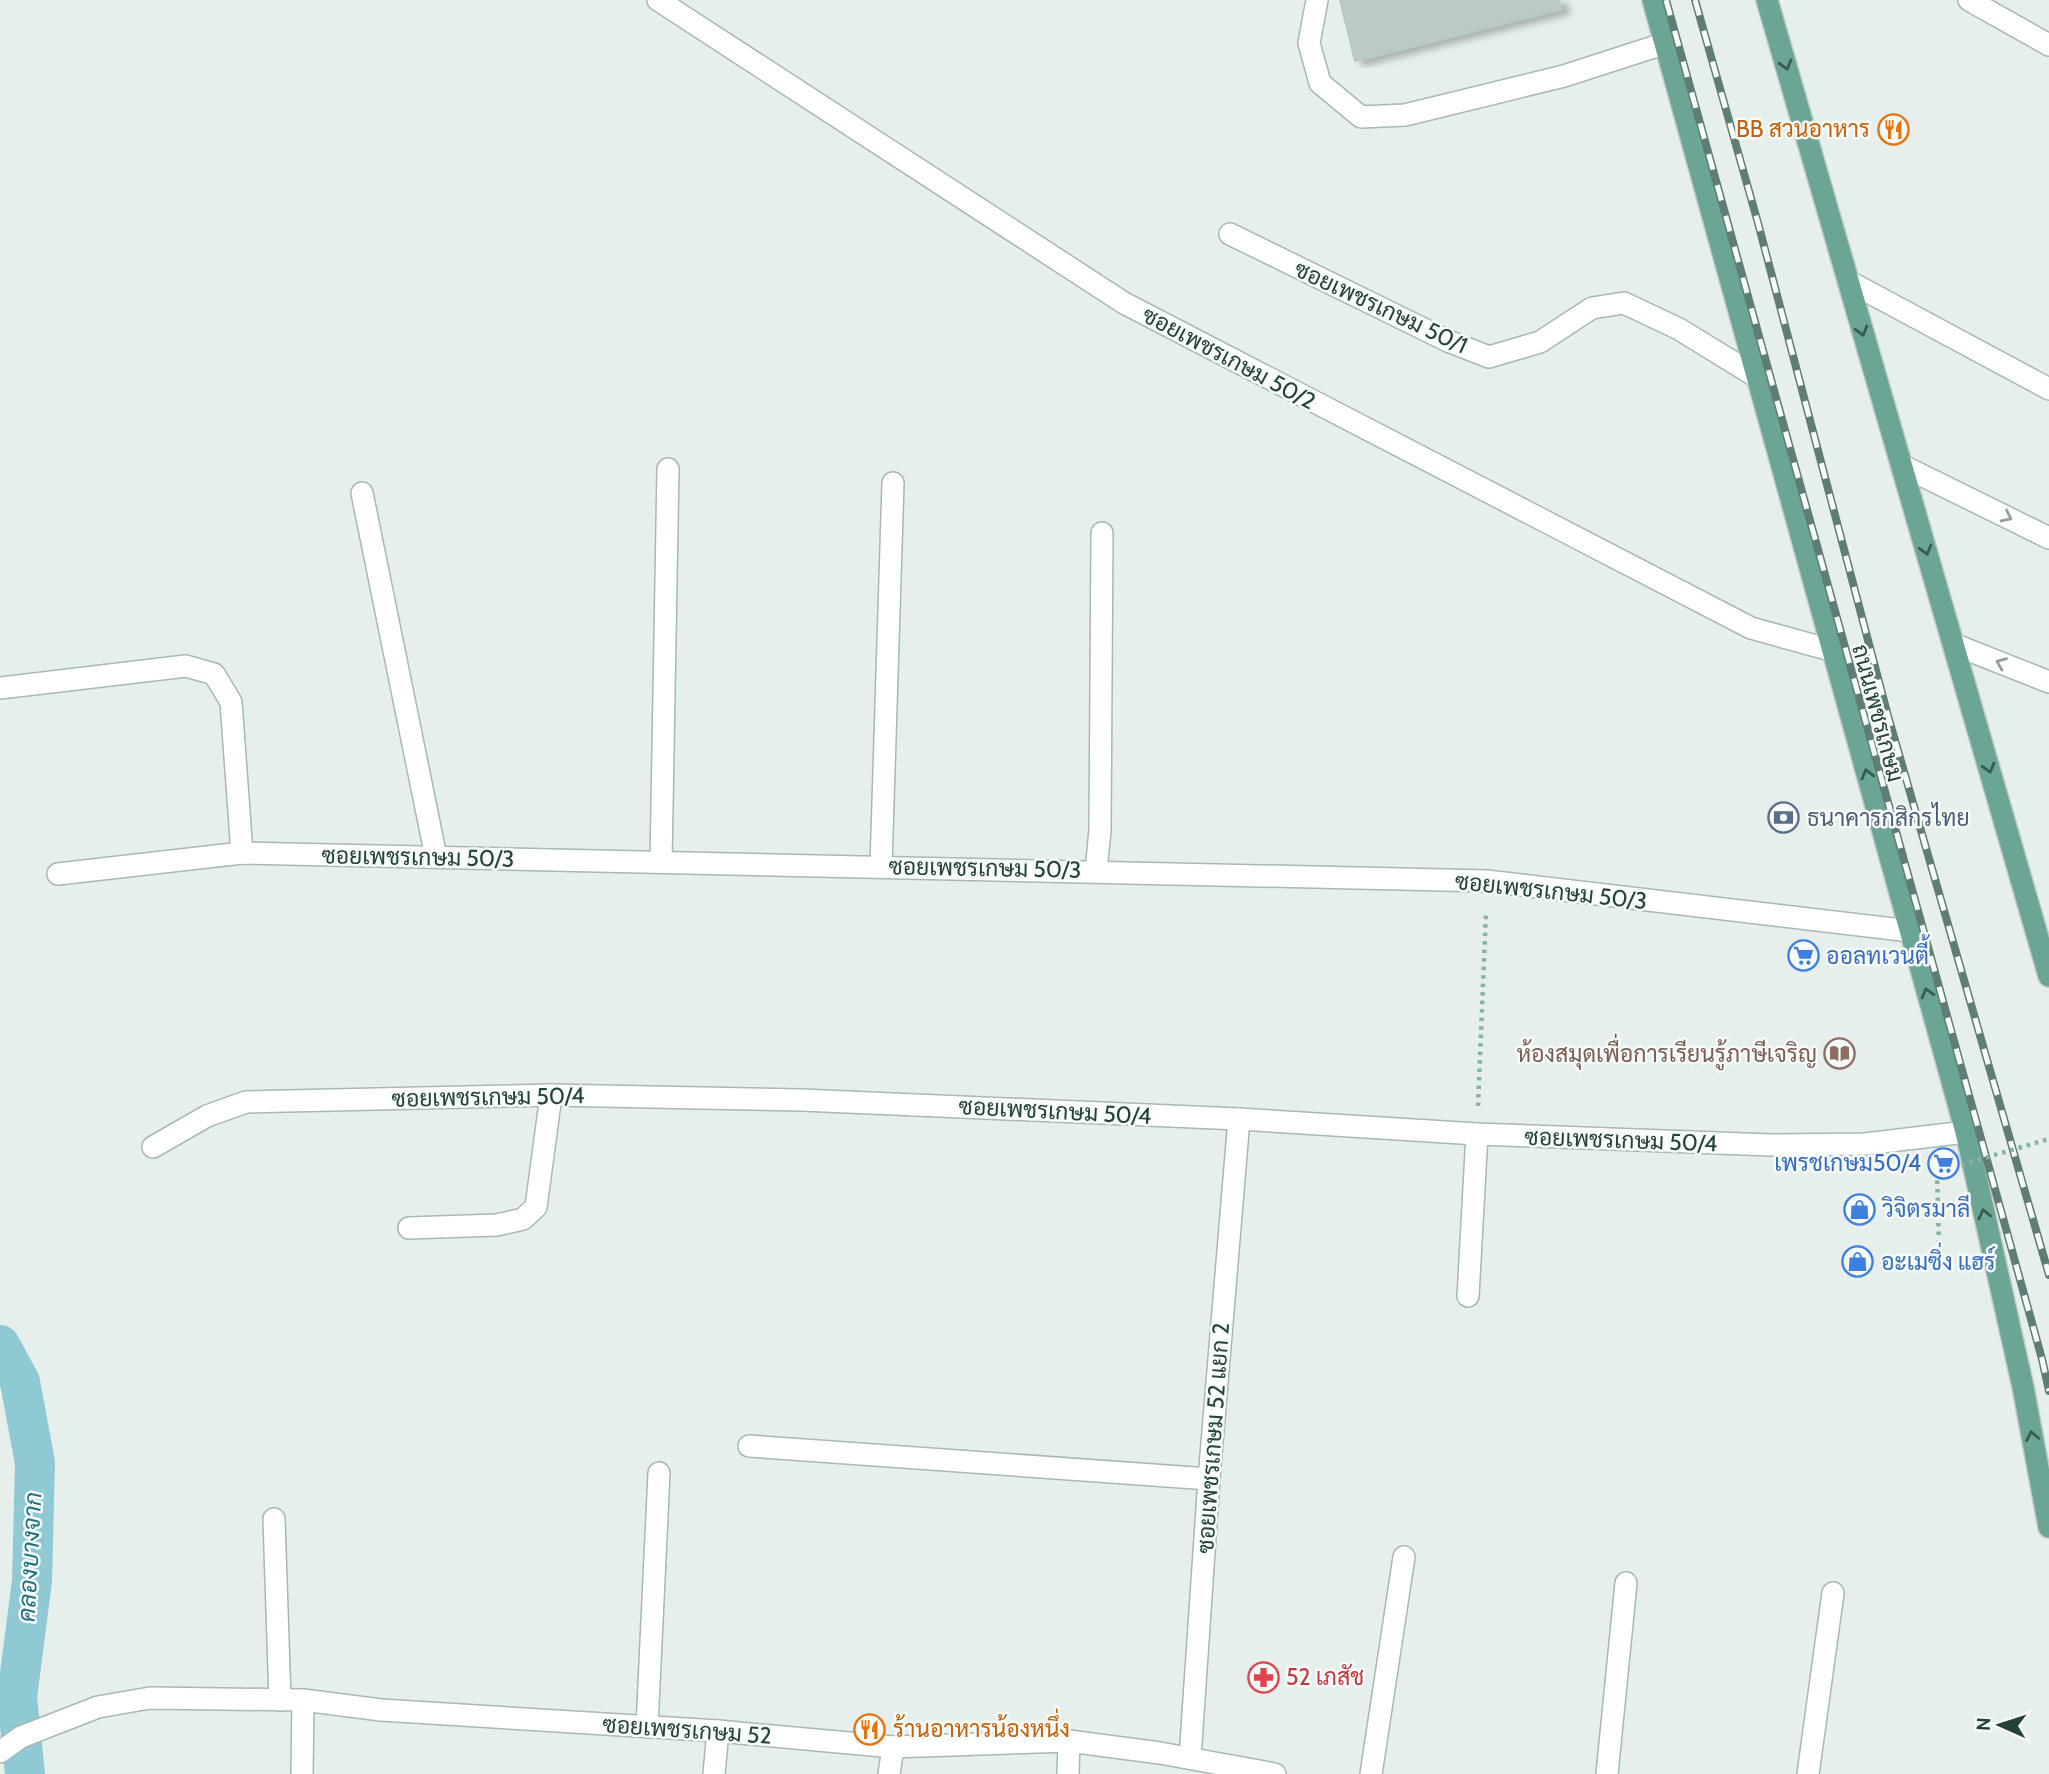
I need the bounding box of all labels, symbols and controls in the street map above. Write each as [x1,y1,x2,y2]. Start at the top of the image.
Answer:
one-way arrow [1778,59,1793,71]
restaurant icon: BB สวนอาหาร [1876,112,1910,146]
place label: BB สวนอาหาร [1736,115,1870,143]
street label: ซอยเพชรเกษม 50/1 [1290,255,1472,359]
street label: ซอยเพชรเกษม 50/2 [1137,300,1321,416]
one-way arrow [1854,325,1869,337]
one-way arrow [2000,509,2012,523]
one-way arrow [1917,544,1932,556]
street label: ถนนเพชรเกษม [1846,641,1910,785]
one-way arrow [1996,657,2008,671]
one-way arrow [1980,762,1995,774]
one-way arrow [1861,768,1876,780]
bank icon: ธนาคารกสิกรไทย [1767,801,1801,835]
place label: ธนาคารกสิกรไทย [1807,802,1970,832]
street label: ซอยเพชรเกษม 50/3 [321,841,515,873]
street label: ซอยเพชรเกษม 50/3 [888,852,1082,884]
street label: ซอยเพชรเกษม 50/3 [1454,867,1648,915]
place label: ออลทเวนตี้ [1826,934,1931,970]
supermarket icon: ออลทเวนตี้ [1786,939,1820,973]
one-way arrow [1921,988,1936,1000]
place label: ห้องสมุดเพื่อการเรียนรู้ภาษีเจริญ [1516,1033,1817,1071]
library icon: ห้องสมุดเพื่อการเรียนรู้ภาษีเจริญ [1823,1037,1857,1071]
street label: ซอยเพชรเกษม 50/4 [391,1081,585,1113]
street label: ซอยเพชรเกษม 50/4 [958,1092,1152,1130]
street label: ซอยเพชรเกษม 50/4 [1524,1123,1718,1157]
supermarket icon: เพรชเกษม50/4 [1927,1146,1961,1180]
place label: เพรชเกษม50/4 [1774,1149,1921,1177]
shop icon: วิจิตรมาลี [1842,1192,1876,1226]
place label: วิจิตรมาลี [1881,1194,1970,1223]
one-way arrow [1978,1208,1993,1220]
place label: อะเมซิ่ง แฮร์ [1881,1242,1995,1276]
shop icon: อะเมซิ่ง แฮร์ [1841,1245,1875,1279]
street label: ซอยเพชรเกษม 52 แยก 2 [1191,1322,1235,1554]
one-way arrow [2025,1430,2040,1442]
water label: คลองบางจาก [12,1491,47,1623]
pharmacy icon: 52 เภสัช [1246,1660,1280,1694]
place label: 52 เภสัช [1286,1663,1364,1691]
north arrow [1965,1690,2035,1760]
place label: ร้านอาหารน้องหนึ่ง [893,1708,1070,1743]
street label: ซอยเพชรเกษม 52 [602,1710,772,1750]
restaurant icon: ร้านอาหารน้องหนึ่ง [853,1712,887,1746]
text: N [1972,1717,1995,1731]

